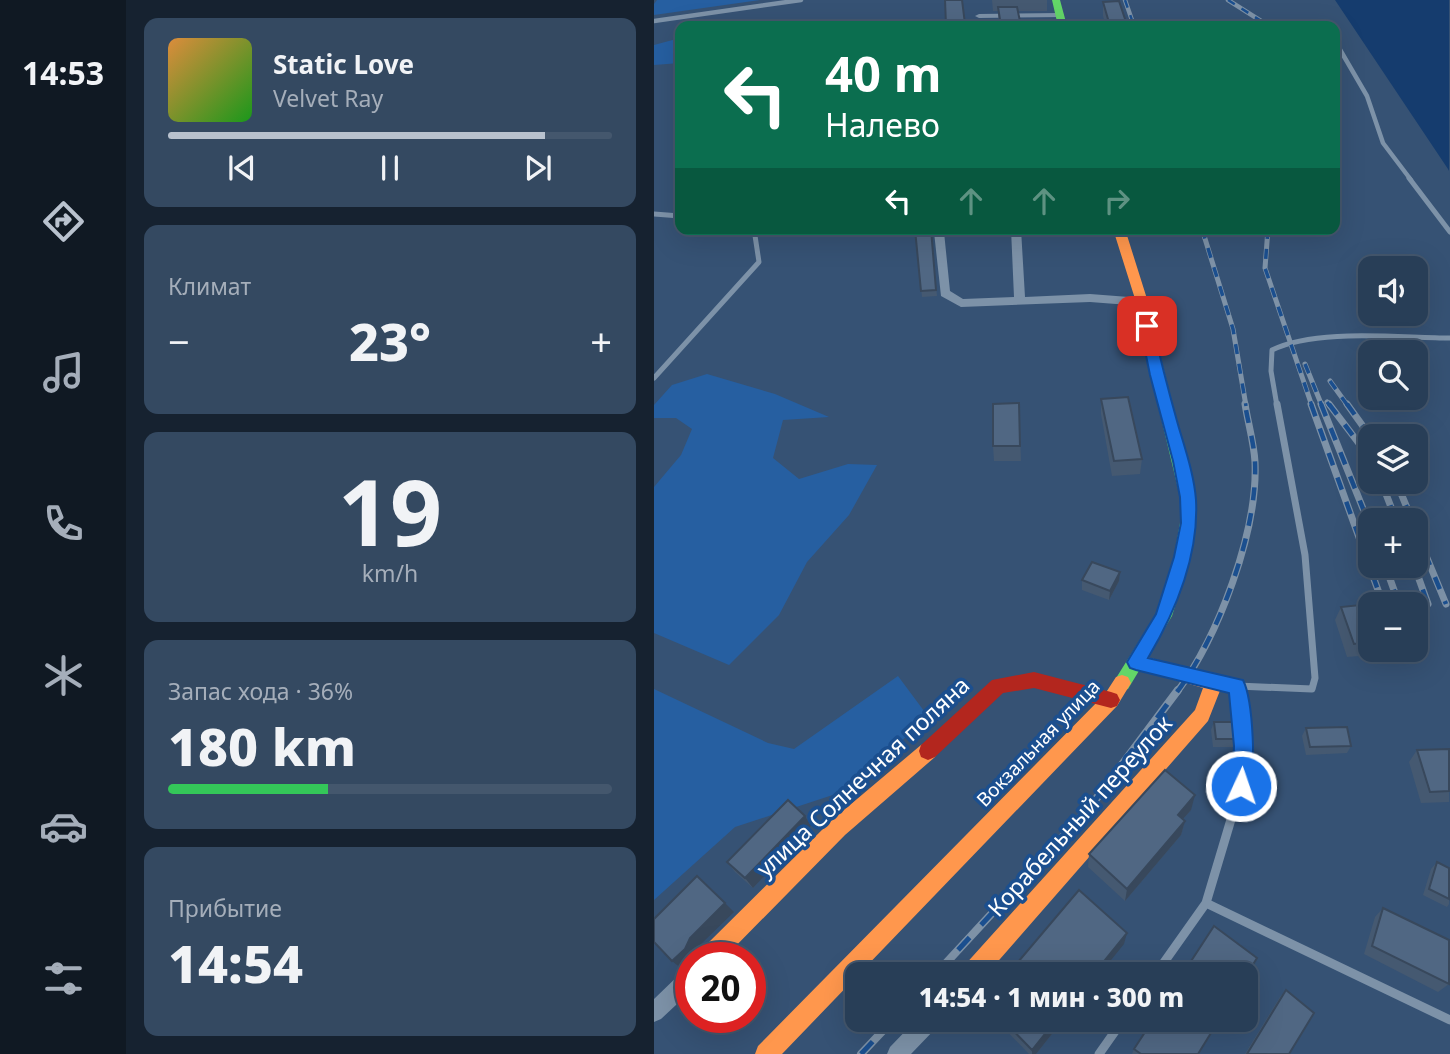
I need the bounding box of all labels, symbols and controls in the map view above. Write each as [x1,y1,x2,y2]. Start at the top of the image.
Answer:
text: 40 m [825,40,942,106]
text: Static Love [273,46,414,82]
icon: left [710,49,801,140]
text: 14:53 [22,51,104,94]
text: Velvet Ray [273,82,383,114]
text: Налево [825,103,940,146]
icon: previous [223,149,261,187]
icon: pause [371,149,409,187]
icon: next [519,149,557,187]
icon: left [879,182,917,220]
icon: ahead [952,182,990,220]
icon: ahead [1025,182,1063,220]
icon: right [1098,182,1136,220]
icon: directions [39,197,88,246]
map controls [1358,256,1428,662]
button: sound [1358,256,1428,326]
text: Климат [168,270,251,302]
pin [1117,296,1177,356]
text: 23° [349,305,431,376]
icon: arrive [1128,307,1166,345]
text: − [168,315,190,367]
text: + [590,315,612,367]
button: search [1358,340,1428,410]
icon: music [39,348,88,397]
button: layers [1358,424,1428,494]
text: 19 [338,449,442,573]
icon: phone [39,499,88,548]
button: + [1358,508,1428,578]
text: km/h [362,557,418,589]
button: − [1358,592,1428,662]
icon: climate [39,651,88,700]
street label: улица Солнечная поляна [749,669,976,884]
street label: Вокзальная улица [971,674,1105,812]
text: Запас хода · 36% [168,675,353,707]
street label: Корабельный переулок [980,707,1179,923]
text: 180 km [168,710,356,781]
position arrow [1204,749,1278,823]
icon: car [39,802,88,851]
text: Прибытие [168,892,282,924]
text: 14:54 [168,927,303,998]
speed limit sign: 20 [675,942,766,1033]
icon: filters [39,954,88,1003]
text: 14:54 · 1 мин · 300 m [919,979,1184,1015]

